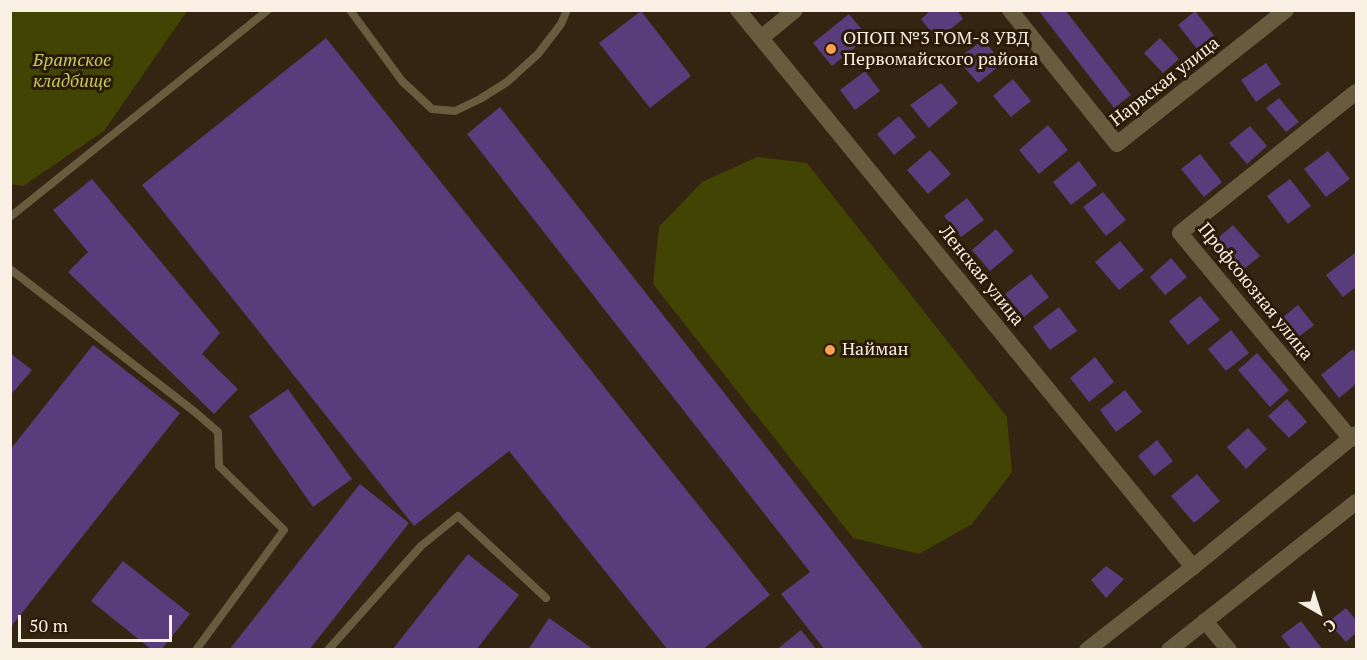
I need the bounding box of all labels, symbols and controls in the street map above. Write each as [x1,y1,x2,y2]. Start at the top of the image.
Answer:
place label: ОПОП №3 ГОМ-8 УВД Первомайского района [843,28,1038,70]
street label: Нарвская улица [1106,33,1224,131]
marker: ОПОП №3 ГОМ-8 УВД Первомайского района [824,42,838,56]
park label: Братское кладбище [33,50,111,92]
street label: Профсоюзная улица [1193,219,1317,365]
street label: Ленская улица [934,222,1028,330]
place label: Найман [842,339,909,361]
marker: Найман [823,343,837,357]
north arrow [1289,582,1349,642]
scale bar [21,603,176,641]
text: 50 m [29,613,68,637]
text: С [1319,614,1341,638]

